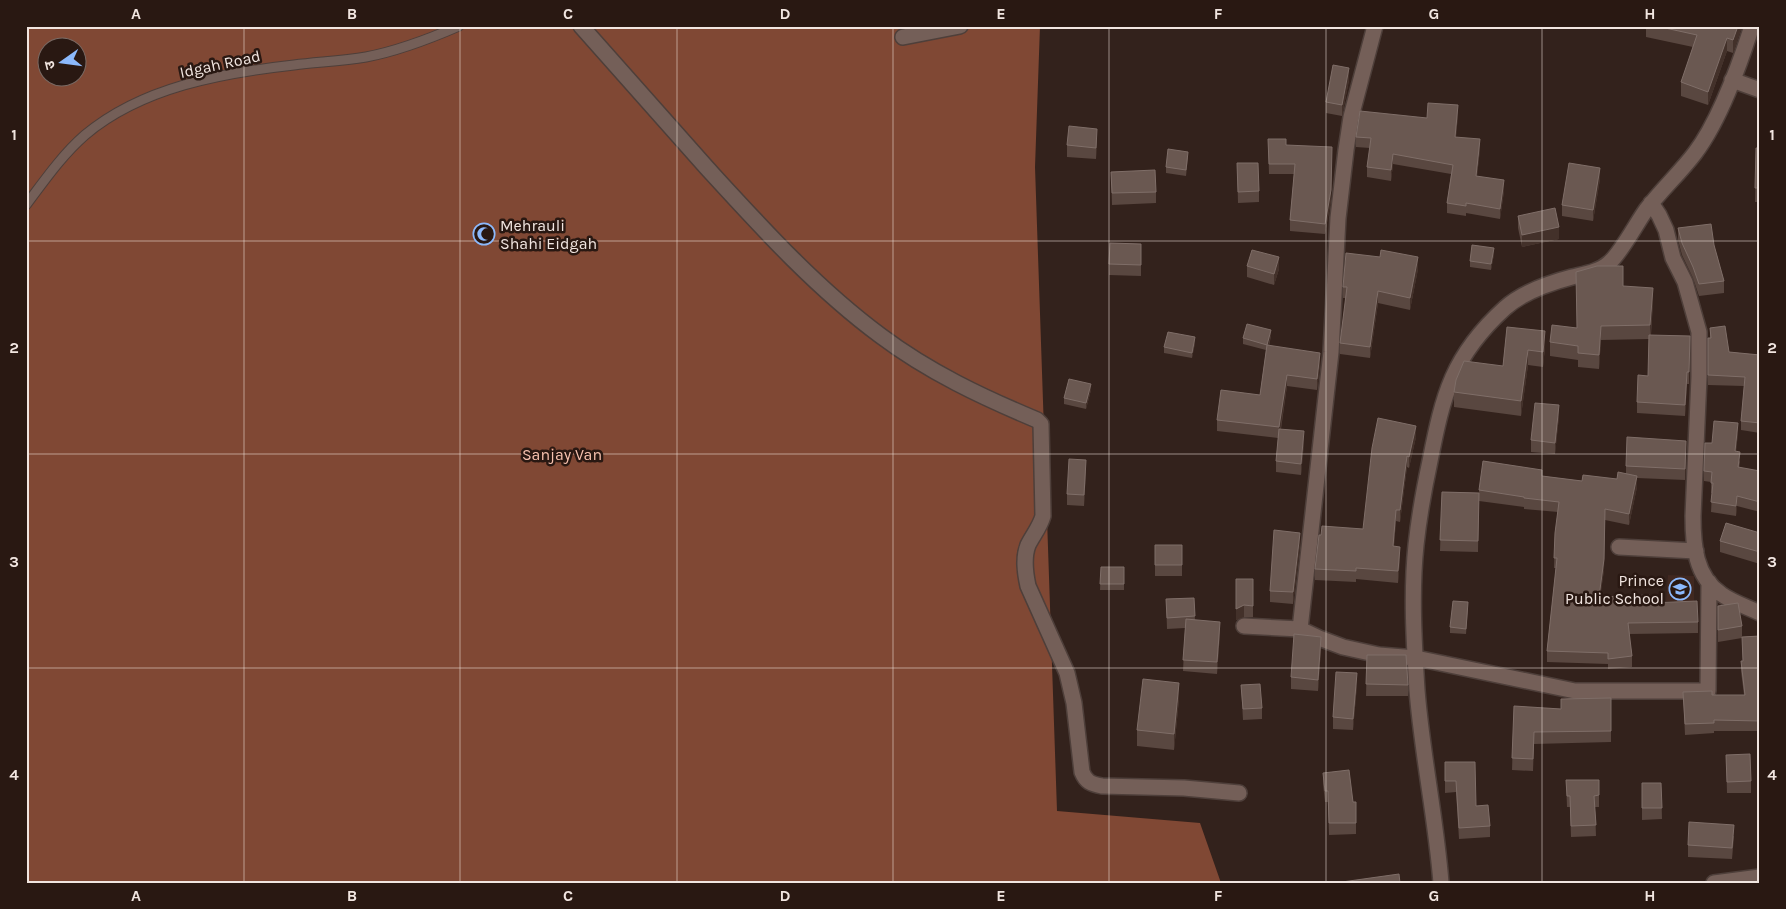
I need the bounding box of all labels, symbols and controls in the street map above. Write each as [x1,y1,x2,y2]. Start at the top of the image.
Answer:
text: A [131,4,141,23]
text: B [347,4,357,23]
text: C [563,4,573,23]
text: D [780,4,791,23]
text: E [996,4,1006,23]
text: F [1214,4,1223,23]
text: G [1429,4,1439,23]
text: H [1644,4,1656,23]
north arrow [38,38,88,88]
street label: Idgah Road [178,46,262,82]
text: उ [40,58,59,71]
text: 1 [11,125,17,144]
text: 1 [1769,125,1775,144]
place label: Mehrauli Shahi Eidgah [500,216,597,253]
mosque icon: Mehrauli Shahi Eidgah [472,222,496,246]
text: 2 [9,338,19,357]
text: 2 [1767,338,1777,357]
park label: Sanjay Van [522,445,602,464]
text: 3 [9,552,19,571]
text: 3 [1767,552,1777,571]
place label: Prince Public School [1565,571,1664,608]
school or university icon: Prince Public School [1668,577,1692,601]
text: 4 [9,765,19,784]
text: 4 [1767,765,1777,784]
text: A [131,886,141,905]
text: B [347,886,357,905]
text: C [563,886,573,905]
text: D [780,886,791,905]
text: E [996,886,1006,905]
text: F [1214,886,1223,905]
text: G [1429,886,1439,905]
text: H [1644,886,1656,905]

